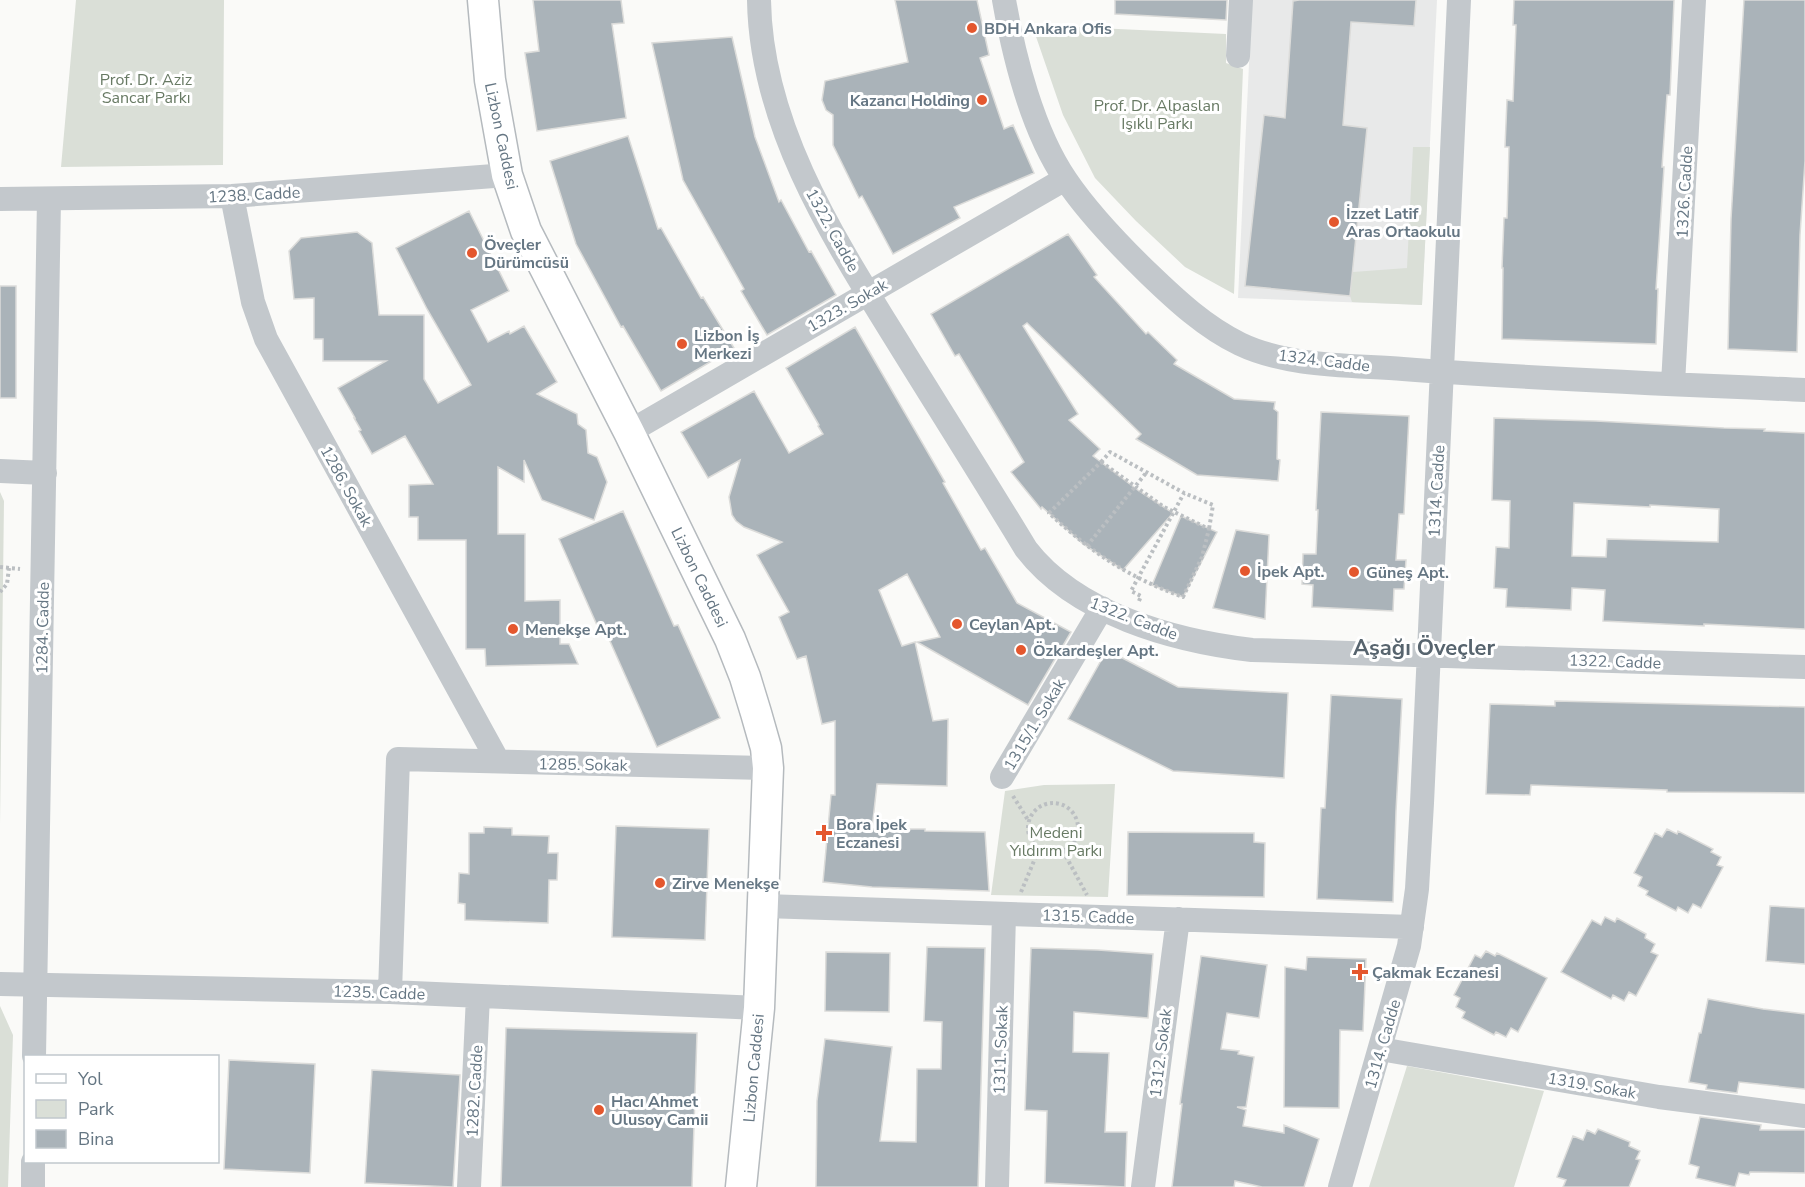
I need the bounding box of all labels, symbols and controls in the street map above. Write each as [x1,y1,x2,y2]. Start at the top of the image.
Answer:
place label: BDH Ankara Ofis [984,18,1112,40]
marker: BDH Ankara Ofis [965,21,979,35]
park label: Prof. Dr. Aziz Sancar Parkı [100,69,192,109]
street label: Lizbon Caddesi [479,81,523,192]
place label: Kazancı Holding [850,90,970,112]
marker: Kazancı Holding [975,93,989,107]
park label: Prof. Dr. Alpaslan Işıklı Parkı [1094,95,1220,135]
street label: 1326. Cadde [1672,145,1698,239]
street label: 1238. Cadde [207,182,301,208]
street label: 1322. Cadde [800,185,864,276]
place label: İzzet Latif Aras Ortaokulu [1346,203,1461,243]
marker: İzzet Latif Aras Ortaokulu [1327,215,1341,229]
place label: Öveçler Dürümcüsü [484,234,569,274]
marker: Öveçler Dürümcüsü [465,246,479,260]
street label: 1323. Sokak [803,274,893,338]
place label: Lizbon İş Merkezi [694,325,760,365]
marker: Lizbon İş Merkezi [675,337,689,351]
street label: 1324. Cadde [1277,344,1371,378]
street label: 1286. Sokak [315,442,378,532]
street label: 1314. Cadde [1424,444,1450,538]
street label: Lizbon Caddesi [665,524,733,631]
place label: İpek Apt. [1257,561,1325,583]
place label: Güneş Apt. [1366,562,1449,584]
marker: İpek Apt. [1238,564,1252,578]
marker: Güneş Apt. [1347,565,1361,579]
street label: 1284. Cadde [31,582,55,674]
street label: 1322. Cadde [1087,592,1181,646]
place label: Ceylan Apt. [969,614,1056,636]
marker: Ceylan Apt. [950,617,964,631]
place label: Menekşe Apt. [525,619,627,641]
marker: Menekşe Apt. [506,622,520,636]
district label: Aşağı Öveçler [1353,633,1495,663]
place label: Özkardeşler Apt. [1033,640,1159,662]
marker: Özkardeşler Apt. [1014,643,1028,657]
street label: 1322. Cadde [1568,649,1661,675]
street label: 1315/1. Sokak [999,674,1071,775]
street label: 1285. Sokak [538,753,629,777]
place label: Bora İpek Eczanesi [836,814,907,854]
park label: Medeni Yıldırım Parkı [1009,822,1102,862]
marker: Bora İpek Eczanesi [817,826,831,840]
place label: Zirve Menekşe [672,873,780,895]
marker: Zirve Menekşe [653,876,667,890]
street label: 1315. Cadde [1041,904,1134,930]
place label: Çakmak Eczanesi [1372,962,1499,984]
marker: Çakmak Eczanesi [1353,965,1367,979]
street label: 1235. Cadde [332,980,425,1006]
street label: 1314. Cadde [1360,997,1406,1092]
street label: 1311. Sokak [988,1004,1014,1095]
street label: 1312. Sokak [1145,1006,1177,1099]
street label: Lizbon Caddesi [738,1013,770,1123]
street label: 1282. Cadde [462,1044,488,1138]
legend [24,1055,219,1163]
text: Yol [77,1067,103,1091]
street label: 1319. Sokak [1546,1067,1639,1105]
place label: Hacı Ahmet Ulusoy Camii [611,1091,708,1131]
text: Park [78,1097,115,1121]
marker: Hacı Ahmet Ulusoy Camii [592,1103,606,1117]
text: Bina [78,1127,114,1151]

